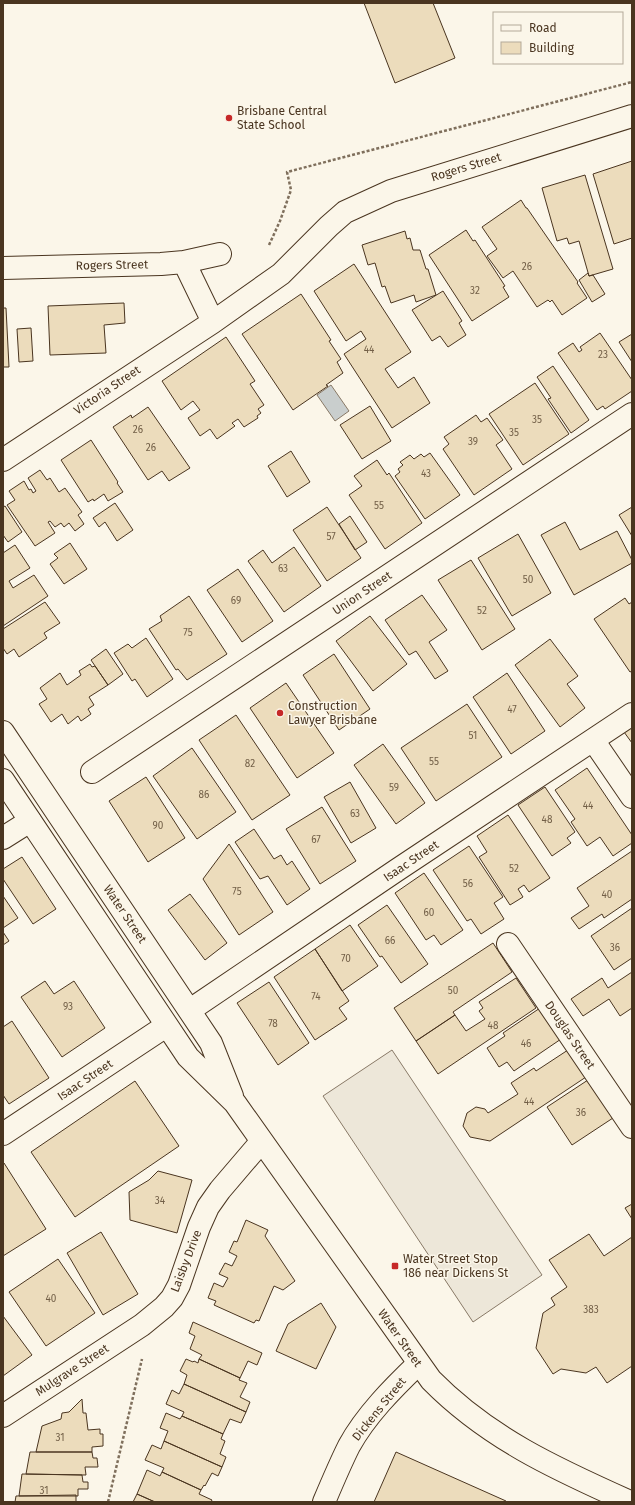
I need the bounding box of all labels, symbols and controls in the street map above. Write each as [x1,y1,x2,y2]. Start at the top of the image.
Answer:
legend [493,12,623,64]
text: Road [529,21,557,35]
text: Building [529,41,575,55]
place label: Brisbane Central State School [237,104,327,132]
marker: Brisbane Central State School [224,113,234,123]
street label: Rogers Street [429,150,503,184]
street label: Rogers Street [76,257,149,273]
house number: 26 [522,261,532,273]
house number: 32 [470,285,480,297]
house number: 44 [364,344,375,356]
house number: 23 [598,349,608,361]
street label: Victoria Street [71,362,143,417]
house number: 35 [532,414,542,426]
house number: 26 [133,424,143,436]
house number: 35 [509,427,519,439]
house number: 39 [468,436,478,448]
house number: 26 [146,442,156,454]
house number: 43 [421,468,431,480]
house number: 55 [374,500,384,512]
house number: 57 [326,531,336,543]
house number: 63 [278,563,288,575]
street label: Union Street [330,568,395,618]
house number: 50 [523,574,534,586]
house number: 69 [231,595,241,607]
house number: 52 [477,605,487,617]
house number: 75 [183,627,193,639]
place label: Construction Lawyer Brisbane [288,699,377,727]
house number: 47 [507,704,517,716]
marker: Construction Lawyer Brisbane [275,708,285,718]
house number: 51 [469,730,477,742]
house number: 55 [429,756,439,768]
house number: 82 [245,758,255,770]
house number: 59 [389,782,399,794]
house number: 86 [199,789,209,801]
house number: 44 [583,800,594,812]
house number: 63 [350,808,360,820]
house number: 48 [542,814,553,826]
house number: 90 [153,820,164,832]
house number: 67 [311,834,321,846]
street label: Isaac Street [381,837,442,885]
house number: 52 [509,863,519,875]
house number: 56 [463,878,473,890]
street label: Water Street [100,882,150,946]
house number: 75 [232,886,242,898]
house number: 40 [602,889,613,901]
house number: 60 [424,907,435,919]
house number: 66 [385,935,395,947]
house number: 36 [610,942,620,954]
house number: 70 [341,953,351,965]
house number: 50 [448,985,459,997]
house number: 74 [311,991,321,1003]
street label: Douglas Street [542,998,598,1072]
house number: 93 [63,1001,73,1013]
house number: 78 [268,1018,278,1030]
house number: 48 [488,1020,499,1032]
house number: 46 [521,1038,531,1050]
street label: Isaac Street [55,1056,116,1104]
house number: 44 [524,1096,535,1108]
house number: 36 [576,1107,586,1119]
house number: 34 [155,1195,166,1207]
street label: Laisby Drive [168,1228,204,1294]
place label: Water Street Stop 186 near Dickens St [403,1252,509,1280]
marker: Water Street Stop 186 near Dickens St [390,1261,400,1271]
house number: 40 [46,1293,57,1305]
house number: 383 [583,1304,599,1316]
street label: Water Street [375,1306,425,1370]
street label: Mulgrave Street [33,1341,112,1399]
street label: Dickens Street [349,1374,409,1444]
house number: 31 [55,1432,65,1444]
house number: 31 [39,1485,49,1497]

